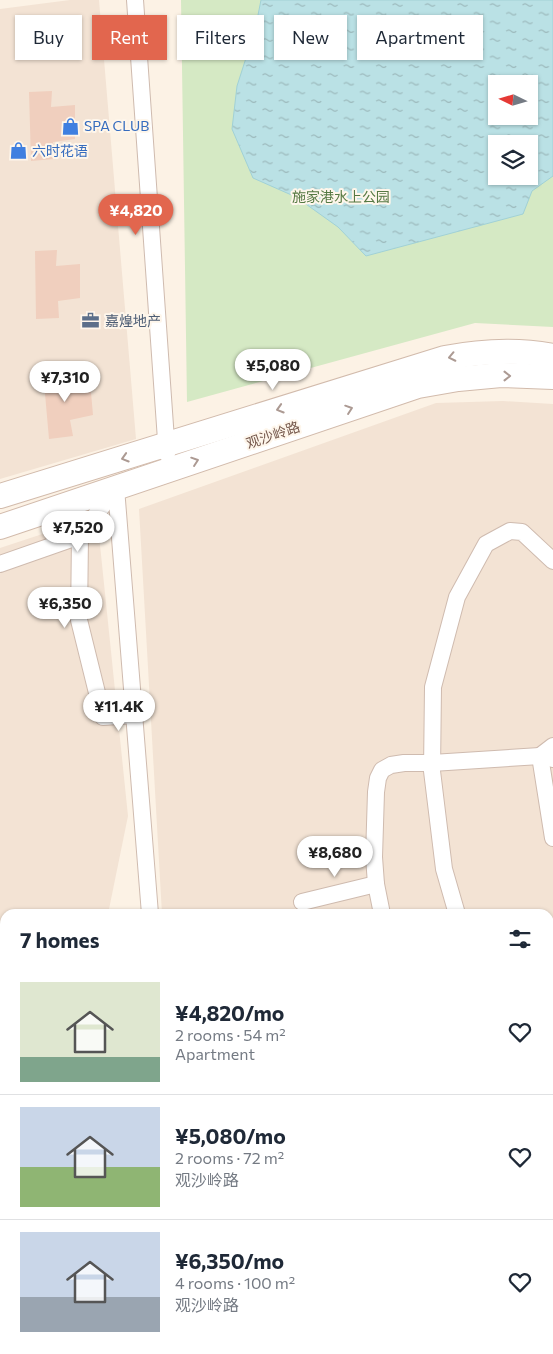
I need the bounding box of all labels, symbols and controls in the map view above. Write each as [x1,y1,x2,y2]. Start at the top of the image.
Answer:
chip: Buy [15,15,82,60]
chip: Rent [92,15,167,60]
chip: Filters [177,15,264,60]
chip: New [274,15,347,60]
chip: Apartment [357,15,483,60]
north arrow [488,75,538,125]
map controls [488,75,538,185]
shop icon: SPA CLUB [60,116,80,136]
place label: SPA CLUB [84,117,149,134]
button: layers [488,135,538,185]
shop icon: 六时花语 [8,141,28,161]
place label: 六时花语 [32,142,88,159]
park label: 施家港水上公园 [292,188,390,205]
pin: ¥4,820 [95,194,177,236]
text: ¥4,820 [109,200,163,219]
office icon: 嘉煌地产 [81,311,101,331]
place label: 嘉煌地产 [105,312,161,329]
pin: ¥5,080 [232,348,314,391]
one-way arrow [448,351,457,362]
text: ¥5,080 [246,355,300,374]
pin: ¥7,310 [24,360,106,403]
text: ¥7,310 [40,367,90,386]
one-way arrow [504,371,511,381]
one-way arrow [277,404,285,414]
one-way arrow [344,405,353,415]
street label: 观沙岭路 [244,417,302,452]
one-way arrow [122,452,130,462]
one-way arrow [191,457,199,467]
pin: ¥7,520 [37,510,119,553]
text: ¥7,520 [53,517,103,536]
pin: ¥6,350 [24,586,106,629]
text: ¥6,350 [38,593,92,612]
pin: ¥11.4K [78,690,160,732]
text: ¥11.4K [94,696,144,715]
pin: ¥8,680 [294,836,376,878]
text: ¥8,680 [308,842,362,861]
icon: filters [506,925,534,953]
text: 7 homes [20,927,99,952]
text: ¥4,820/mo [175,1000,284,1025]
icon: home [60,1002,120,1062]
icon: heart [506,1018,534,1046]
text: 2 rooms · 54 m² [175,1025,286,1044]
text: Apartment [175,1044,255,1063]
text: ¥5,080/mo [175,1123,286,1148]
icon: home [60,1127,120,1187]
icon: heart [506,1143,534,1171]
text: 2 rooms · 72 m² [175,1148,284,1167]
text: 观沙岭路 [175,1170,239,1189]
text: ¥6,350/mo [175,1248,284,1273]
icon: home [60,1252,120,1312]
icon: heart [506,1268,534,1296]
text: 4 rooms · 100 m² [175,1273,295,1292]
text: 观沙岭路 [175,1295,239,1314]

